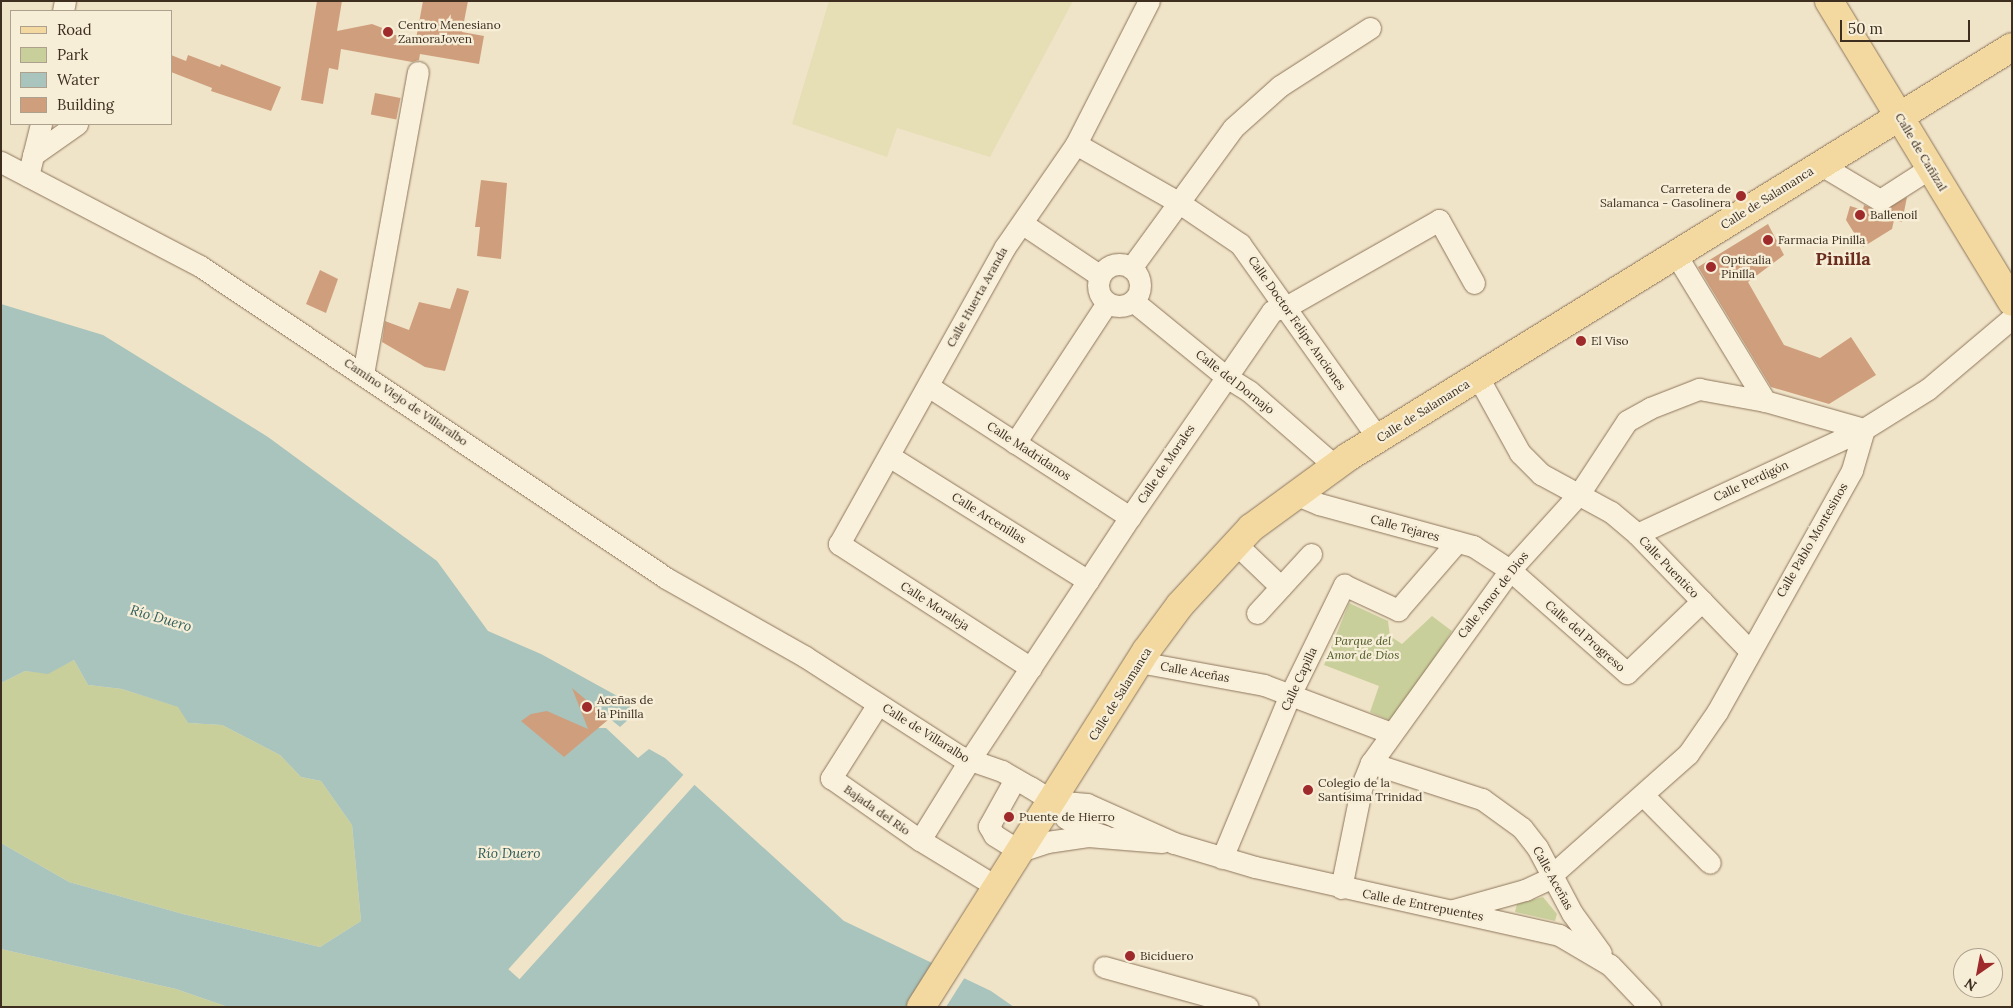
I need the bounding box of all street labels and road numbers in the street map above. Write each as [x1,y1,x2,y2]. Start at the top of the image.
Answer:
street label: Calle de Cañizal [1892,110,1950,194]
street label: Calle de Salamanca [1718,164,1816,232]
street label: Calle Huerta Aranda [943,244,1011,350]
street label: Calle Doctor Felipe Anciones [1245,253,1349,393]
street label: Calle del Dornajo [1193,347,1277,417]
street label: Camino Viejo de Villaralbo [341,355,471,449]
street label: Calle de Salamanca [1374,377,1472,445]
street label: Calle Madridanos [984,419,1074,483]
street label: Calle de Morales [1134,422,1198,506]
street label: Calle Perdigón [1711,457,1791,505]
street label: Calle Pablo Montesinos [1773,480,1851,600]
street label: Calle Arcenillas [949,489,1029,547]
street label: Calle Tejares [1369,512,1441,544]
street label: Calle Puentico [1636,533,1702,601]
street label: Calle Amor de Dios [1455,549,1531,641]
street label: Calle Moraleja [898,578,972,634]
street label: Calle del Progreso [1542,597,1628,675]
street label: Calle de Salamanca [1086,645,1154,743]
street label: Calle Capilla [1278,645,1320,713]
street label: Calle Aceñas [1159,659,1231,685]
street label: Calle de Villaralbo [880,700,972,766]
street label: Bajada del Río [841,782,913,838]
street label: Calle Aceñas [1530,844,1576,912]
street label: Calle de Entrepuentes [1361,886,1485,924]

